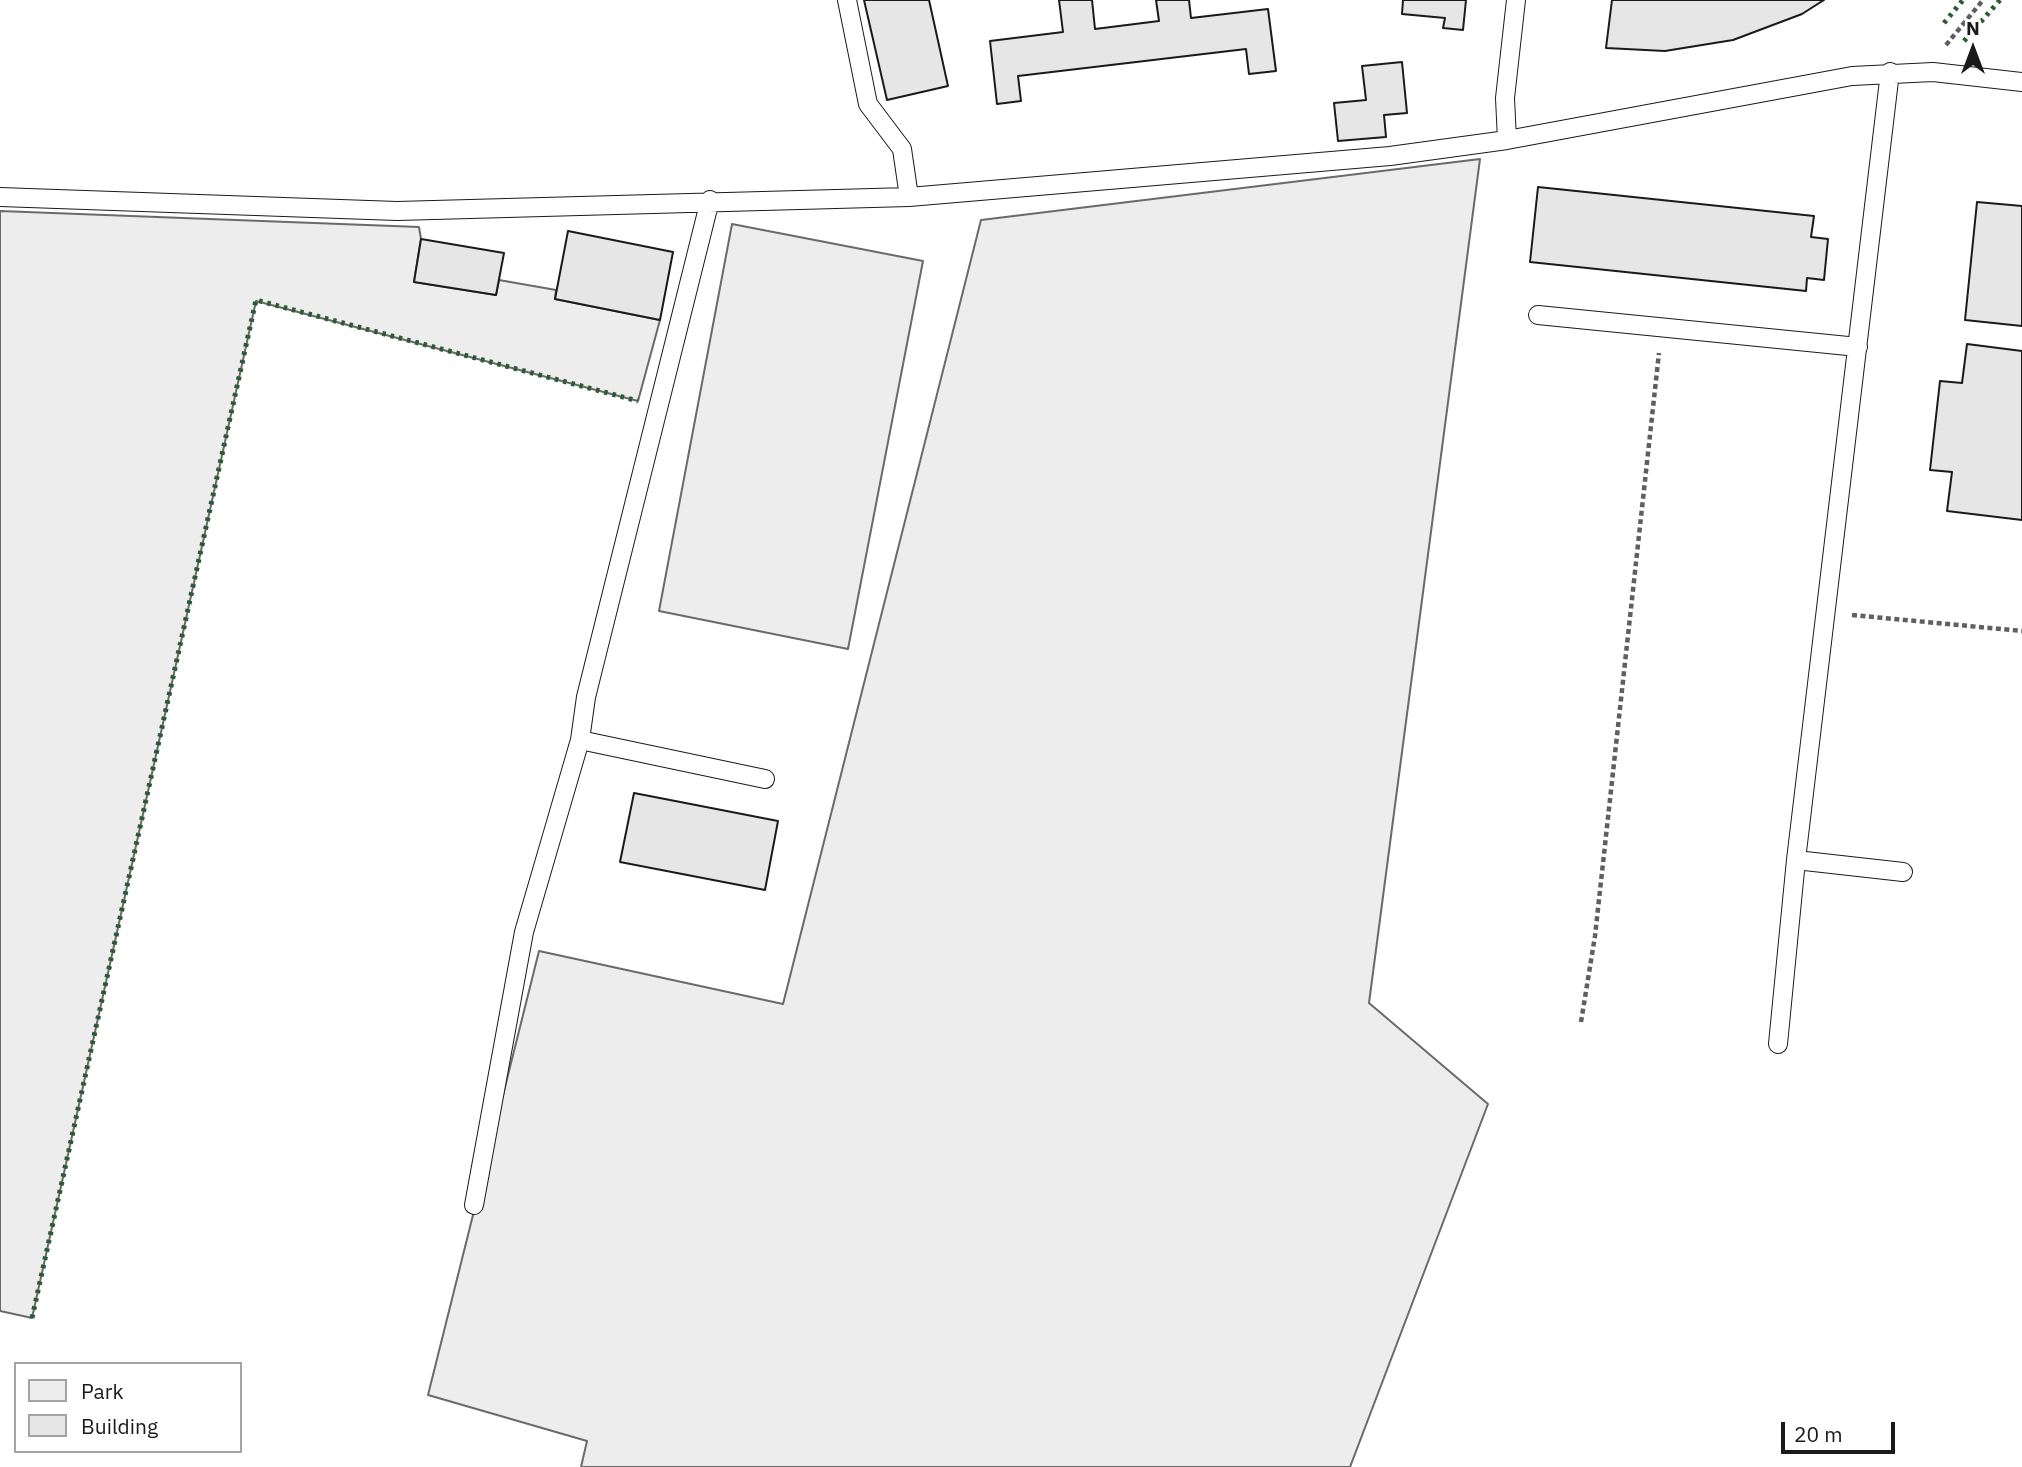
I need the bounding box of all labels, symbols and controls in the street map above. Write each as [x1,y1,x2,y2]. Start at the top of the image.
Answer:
north arrow [1938,14,2008,84]
text: N [1966,16,1980,40]
legend [14,1362,242,1453]
text: Park [81,1377,124,1405]
scale bar [1784,1408,1898,1452]
text: Building [81,1412,158,1440]
text: 20 m [1794,1420,1843,1448]

